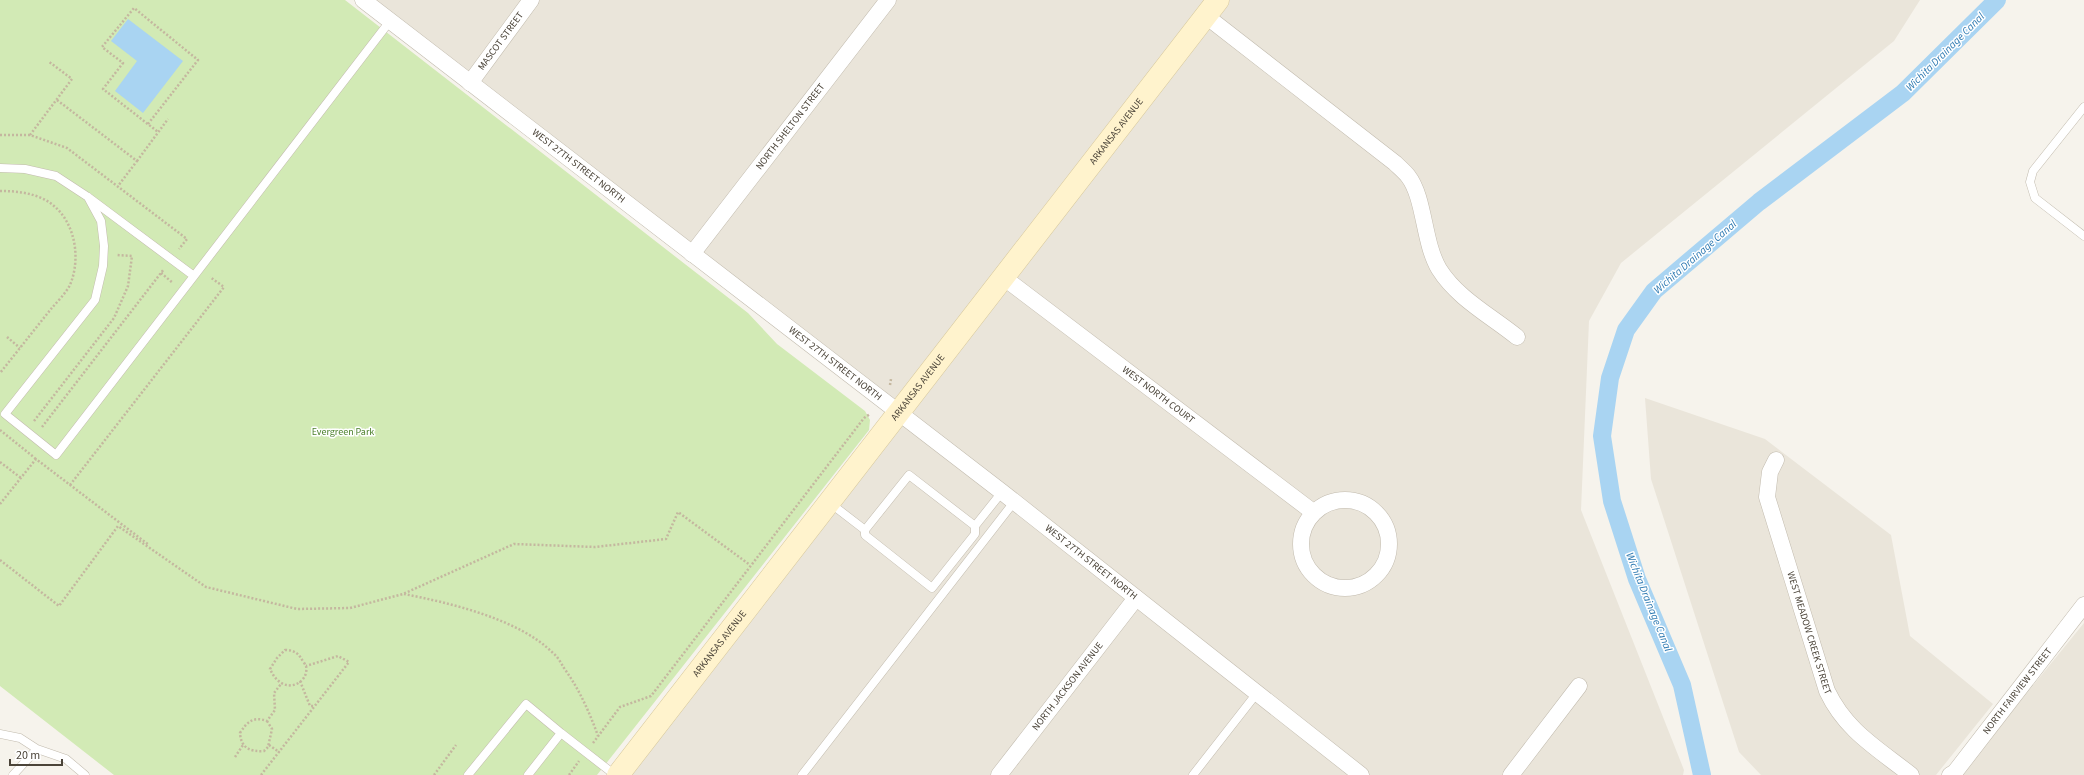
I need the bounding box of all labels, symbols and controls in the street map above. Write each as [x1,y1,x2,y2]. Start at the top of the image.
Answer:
street label: MASCOT STREET [475,8,527,73]
water label: Wichita Drainage Canal [1902,9,1988,95]
street label: NORTH SHELTON STREET [752,80,829,173]
street label: ARKANSAS AVENUE [1086,95,1147,168]
street label: WEST 27TH STREET NORTH [529,126,628,206]
water label: Wichita Drainage Canal [1650,217,1740,297]
street label: WEST 27TH STREET NORTH [786,323,885,404]
street label: ARKANSAS AVENUE [888,351,948,424]
street label: WEST NORTH COURT [1119,363,1198,427]
park label: Evergreen Park [312,425,374,439]
street label: WEST 27TH STREET NORTH [1042,521,1140,603]
water label: Wichita Drainage Canal [1622,550,1676,654]
street label: WEST MEADOW CREEK STREET [1783,570,1835,698]
street label: ARKANSAS AVENUE [689,607,750,680]
street label: NORTH JACKSON AVENUE [1029,639,1106,734]
street label: NORTH FAIRVIEW STREET [1979,644,2056,737]
scale bar [10,741,62,767]
text: 20 m [16,747,40,764]

